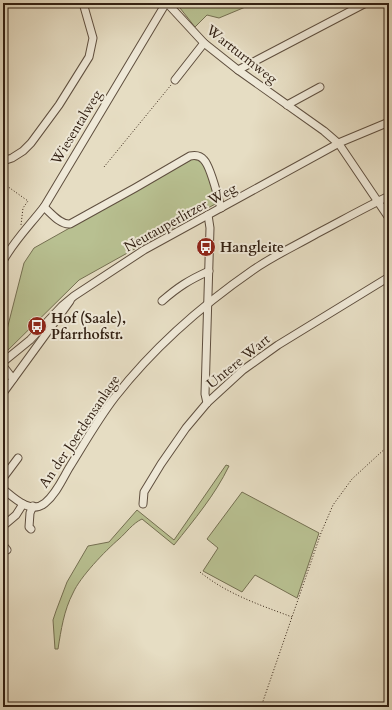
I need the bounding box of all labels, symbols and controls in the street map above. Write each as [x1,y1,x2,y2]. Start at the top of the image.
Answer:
street label: Wartturmweg [201,20,281,88]
street label: Wiesentalweg [46,86,106,169]
street label: Neutauperlitzer Weg [120,178,240,256]
bus stop icon: Hangleite [195,236,217,258]
place label: Hangleite [220,238,284,257]
place label: Hof (Saale), Pfarrhofstr. [51,309,126,344]
bus stop icon: Hof (Saale), Pfarrhofstr. [26,315,48,337]
street label: Untere Wart [203,330,274,393]
street label: An der Joerdensanlage [35,371,124,491]

